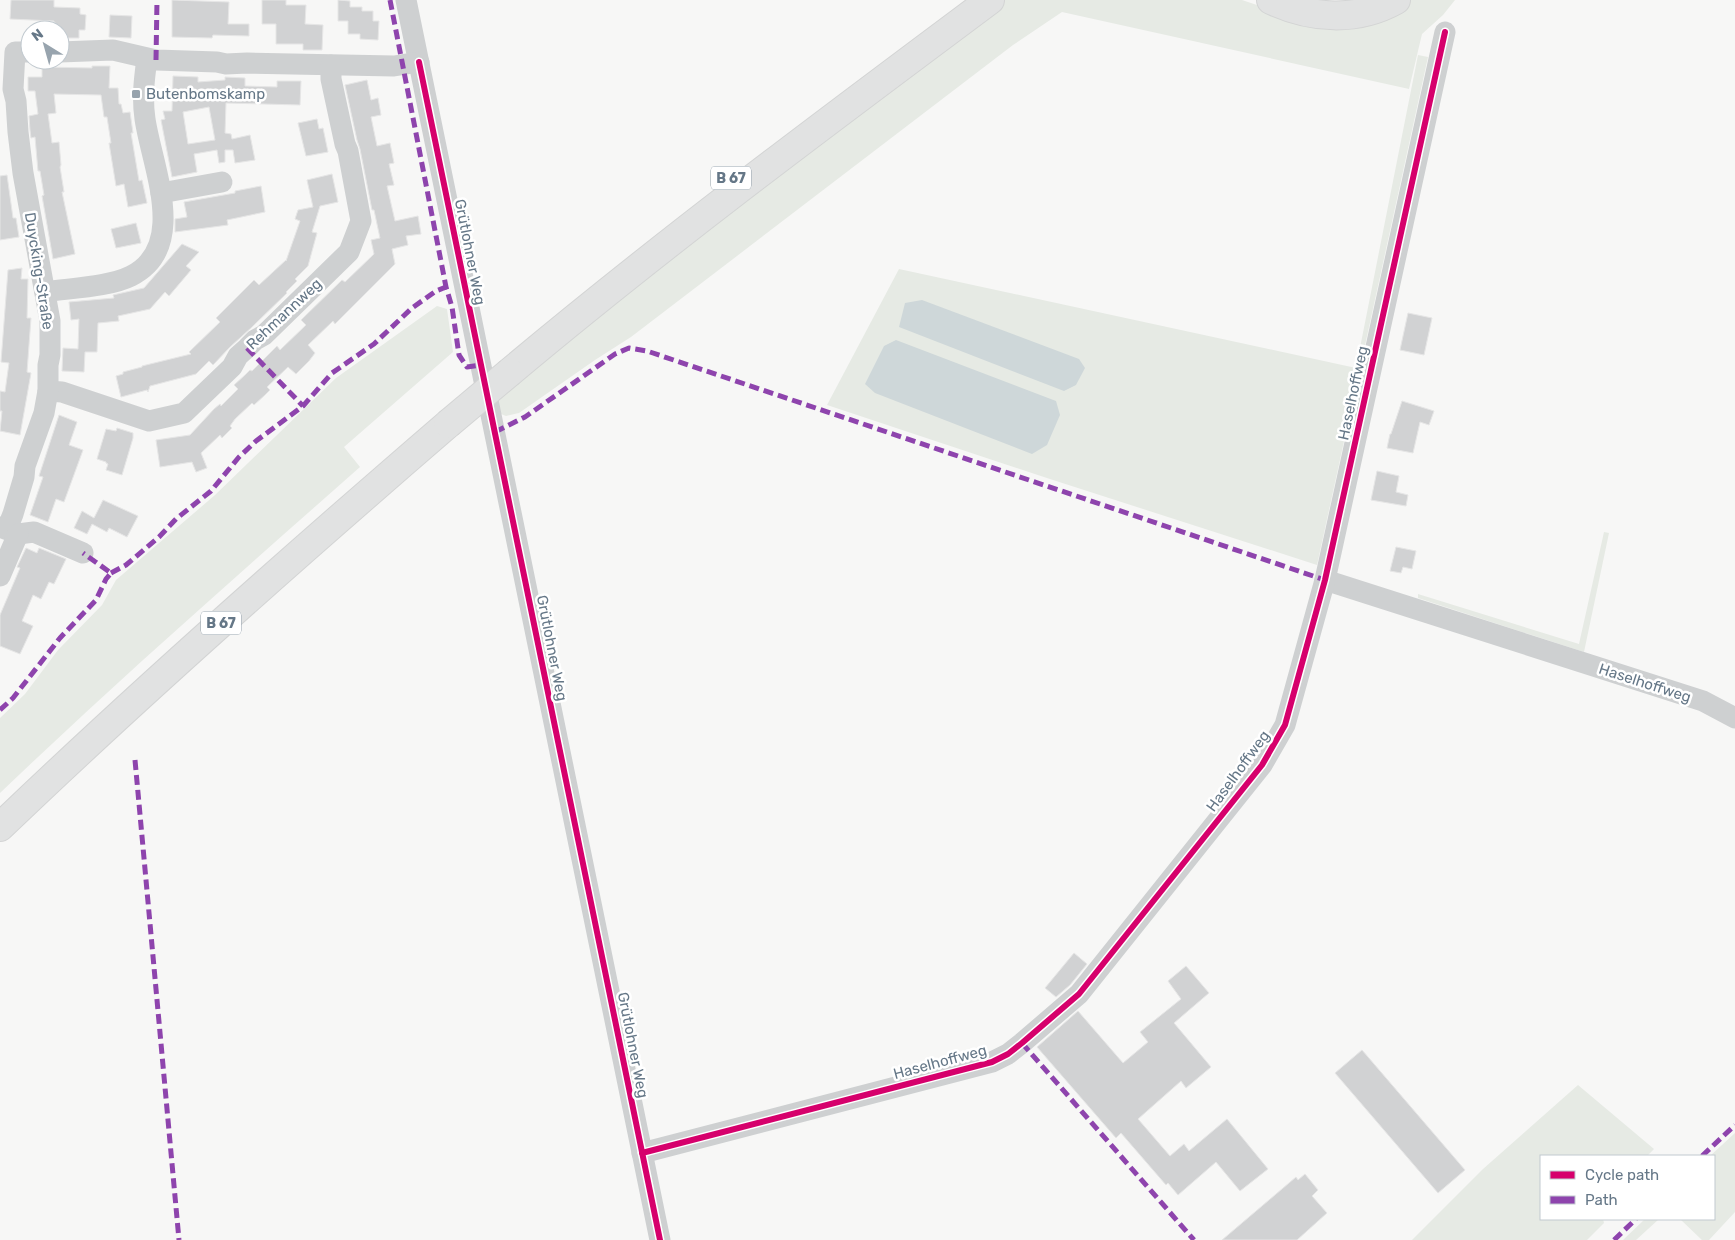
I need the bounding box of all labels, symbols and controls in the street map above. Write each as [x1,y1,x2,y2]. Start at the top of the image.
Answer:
north arrow [20,20,70,70]
text: N [28,25,47,45]
place label: Butenbomskamp [146,85,265,103]
marker: Butenbomskamp [130,88,142,100]
road number: B 67 [711,167,751,190]
street label: Grütlohner Weg [451,197,489,307]
street label: Duycking-Straße [21,211,57,331]
street label: Rehmannweg [243,275,325,353]
street label: Haselhoffweg [1334,344,1372,442]
street label: Grütlohner Weg [533,593,571,703]
road number: B 67 [201,612,241,634]
street label: Haselhoffweg [1597,660,1693,706]
street label: Haselhoffweg [1203,727,1273,815]
street label: Grütlohner Weg [614,990,652,1100]
street label: Haselhoffweg [891,1041,989,1083]
legend [1540,1155,1715,1220]
text: Cycle path [1585,1166,1659,1184]
text: Path [1585,1191,1618,1209]

